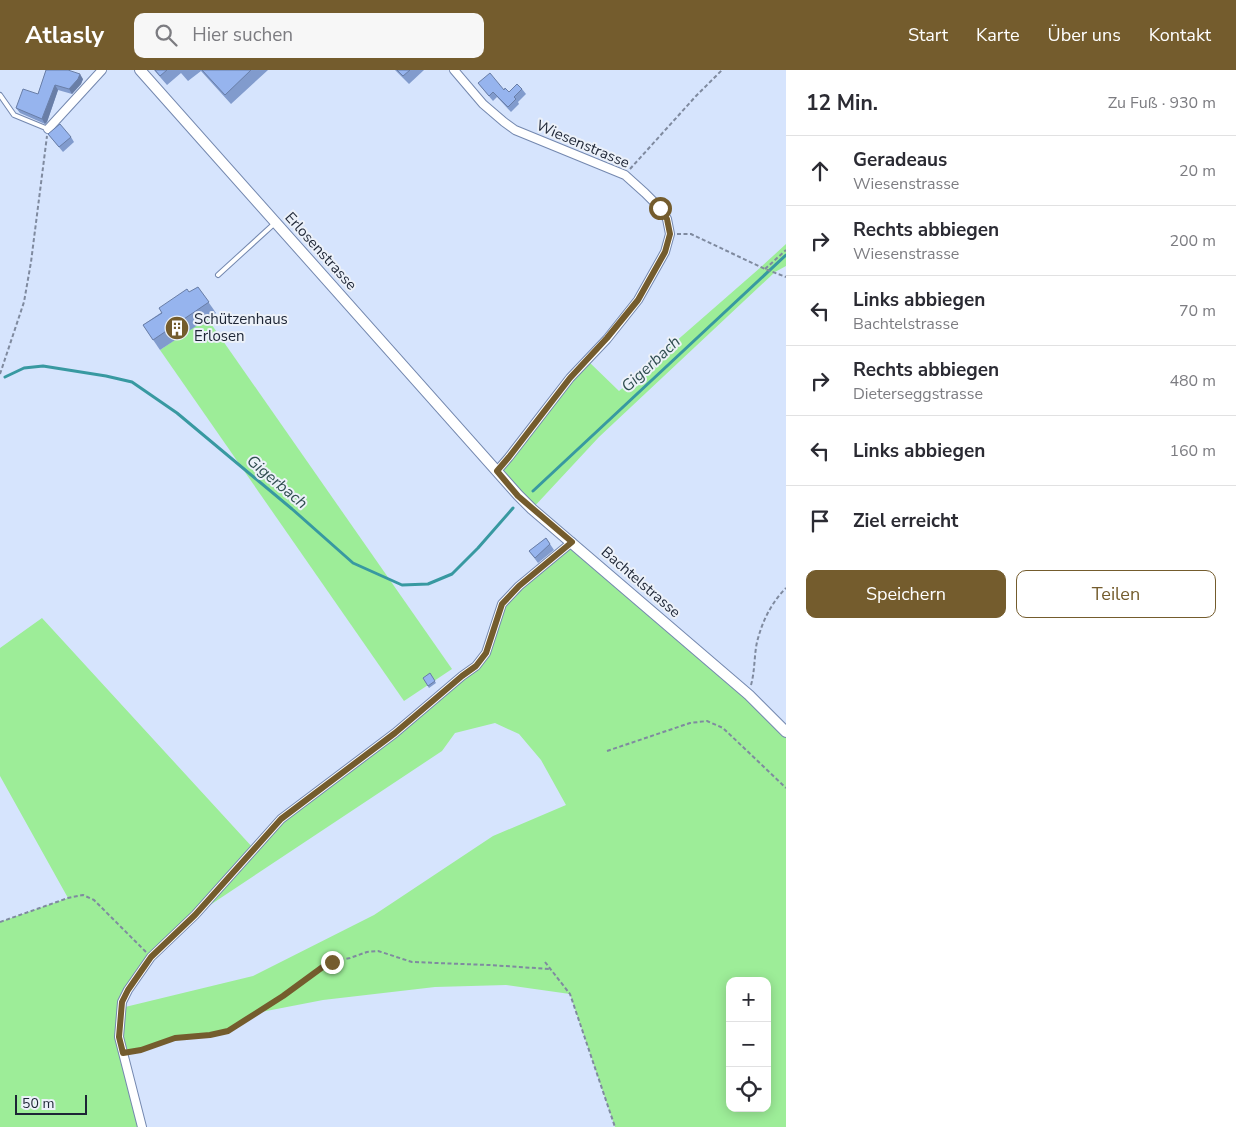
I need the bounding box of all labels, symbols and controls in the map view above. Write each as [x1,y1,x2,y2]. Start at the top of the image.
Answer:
search box [134,13,484,58]
text: Atlasly [25,19,104,51]
icon: search [152,21,180,49]
text: Hier suchen [192,22,293,48]
text: Start [908,23,948,47]
text: Karte [976,23,1020,47]
text: Über uns [1048,23,1121,47]
text: Kontakt [1149,23,1211,47]
text: 12 Min. [806,89,878,117]
text: Zu Fuß · 930 m [1108,92,1216,114]
street label: Wiesenstrasse [533,115,633,173]
text: Geradeaus [853,147,947,173]
icon: ahead [806,157,834,185]
text: 20 m [1179,160,1216,182]
text: Wiesenstrasse [853,173,959,195]
route start [649,197,672,220]
street label: Erlosenstrasse [281,208,361,294]
text: Rechts abbiegen [853,217,999,243]
icon: right [806,227,834,255]
text: 200 m [1169,230,1216,252]
text: Wiesenstrasse [853,243,959,265]
text: Links abbiegen [853,287,985,313]
icon: left [806,297,834,325]
text: 70 m [1179,300,1216,322]
place label: Schützenhaus Erlosen [194,309,288,346]
text: Bachtelstrasse [853,313,959,335]
building icon: Schützenhaus Erlosen [164,315,190,341]
water label: Gigerbach [617,331,685,397]
text: Rechts abbiegen [853,357,999,383]
icon: right [806,367,834,395]
text: 480 m [1169,370,1216,392]
text: Dieterseggstrasse [853,383,983,405]
icon: left [806,437,834,465]
text: Links abbiegen [853,438,985,464]
text: 160 m [1169,440,1216,462]
water label: Gigerbach [242,450,312,514]
icon: arrive [806,507,834,535]
text: Ziel erreicht [853,508,958,534]
street label: Bachtelstrasse [597,542,685,622]
button: Speichern [806,570,1006,618]
button: Teilen [1016,570,1216,618]
route end [321,951,344,974]
map controls [726,977,771,1112]
button: + [726,977,771,1022]
button: − [726,1022,771,1067]
button: locate [726,1067,771,1112]
scale bar [15,1092,88,1115]
text: 50 m [22,1094,54,1113]

